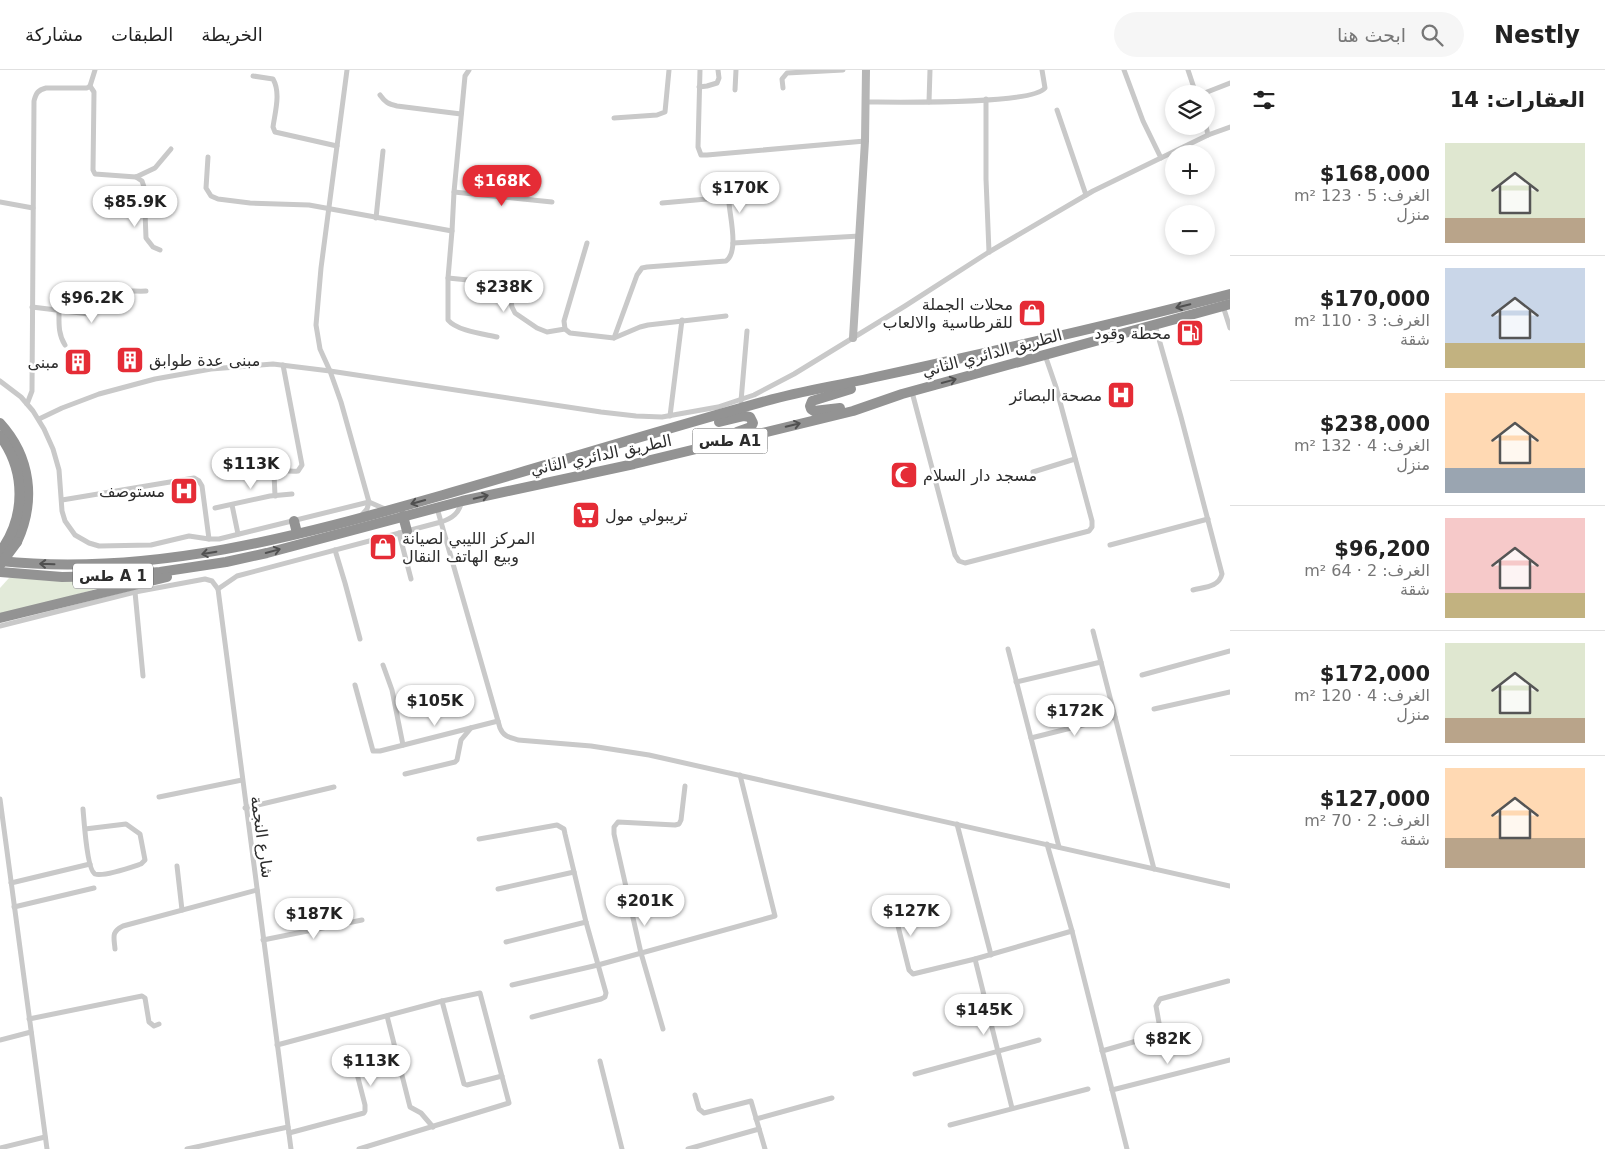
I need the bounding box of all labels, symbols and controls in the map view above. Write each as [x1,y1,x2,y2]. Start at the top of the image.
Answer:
search box [1114,12,1464,57]
icon: search [1418,21,1446,49]
text: Nestly [1494,21,1580,49]
text: مشاركة [25,24,83,45]
text: الطبقات [111,24,173,45]
text: الخريطة [201,24,263,45]
text: ابحث هنا [1337,24,1406,46]
map controls [1165,85,1215,255]
button: layers [1165,85,1215,135]
icon: filters [1250,86,1278,114]
text: العقارات: 14 [1450,88,1585,112]
button: + [1165,145,1215,195]
text: $168,000 [1320,162,1430,186]
icon: home [1485,163,1545,223]
pin: $168K [467,164,537,207]
text: $168K [474,171,530,190]
pin: $170K [705,172,775,214]
text: $170K [712,178,768,197]
pin: $85.9K [94,186,176,228]
text: الغرف: 5 · 123 m² [1294,186,1430,205]
text: $85.9K [103,192,167,211]
button: − [1165,205,1215,255]
text: منزل [1396,205,1430,224]
pin: $238K [469,270,539,313]
text: $238K [476,277,532,296]
pin: $96.2K [51,282,133,324]
text: $170,000 [1320,287,1430,311]
text: $96.2K [60,288,124,307]
icon: home [1485,288,1545,348]
place label: محلات الجملة للقرطاسية والالعاب [883,295,1013,333]
shop icon: محلات الجملة للقرطاسية والالعاب [1017,298,1047,328]
one-way arrow [1175,302,1191,311]
text: الغرف: 3 · 110 m² [1294,311,1430,330]
fuel station icon: محطة وقود [1175,318,1205,348]
place label: محطة وقود [1095,324,1171,344]
street label: الطريق الدائري الثاني [920,325,1064,382]
text: شقة [1400,330,1430,349]
building icon: مبنى عدة طوابق [115,345,145,375]
building icon: مبنى [63,347,93,377]
place label: مبنى عدة طوابق [149,351,260,371]
place label: مبنى [27,353,59,372]
one-way arrow [941,376,957,385]
hospital icon: مصحة البصائر [1106,380,1136,410]
place label: مصحة البصائر [1008,386,1102,406]
text: $238,000 [1320,412,1430,436]
icon: home [1485,413,1545,473]
one-way arrow [785,420,801,429]
road number: طس A1 [692,428,768,454]
street label: الطريق الدائري الثاني [529,431,674,480]
text: الغرف: 4 · 132 m² [1294,436,1430,455]
pin: $113K [216,448,286,490]
text: $113K [223,454,279,473]
text: منزل [1396,455,1430,474]
mosque icon: مسجد دار السلام [889,460,919,490]
place label: مسجد دار السلام [923,466,1037,486]
hospital icon: مستوصف [169,476,199,506]
place label: مستوصف [99,482,165,502]
one-way arrow [473,492,489,501]
one-way arrow [410,497,426,507]
supermarket icon: تريبولي مول [571,500,601,530]
place label: تريبولي مول [605,506,688,526]
place label: المركز الليبي لصيانة وبيع الهاتف النقال [402,529,535,567]
shop icon: المركز الليبي لصيانة وبيع الهاتف النقال [368,532,398,562]
text: $96,200 [1334,537,1430,561]
icon: home [1485,538,1545,598]
one-way arrow [265,546,281,556]
one-way arrow [201,548,217,558]
one-way arrow [39,559,56,569]
text: الغرف: 2 · 64 m² [1304,561,1430,580]
road number: طس A 1 [73,564,153,588]
text: شقة [1400,580,1430,599]
text: $172,000 [1320,662,1430,686]
icon: home [1485,663,1545,723]
pin: $105K [400,684,470,727]
text: الغرف: 4 · 120 m² [1294,686,1430,705]
text: $105K [407,691,463,710]
pin: $172K [1040,694,1110,737]
text: $172K [1047,701,1103,720]
text: منزل [1396,705,1430,724]
text: $127,000 [1320,787,1430,811]
icon: home [1485,788,1545,848]
street label: شارع النجمة [246,795,277,880]
text: الغرف: 2 · 70 m² [1304,811,1430,830]
text: شقة [1400,830,1430,849]
pin: $201K [610,884,680,927]
text: $201K [617,891,673,910]
pin: $127K [876,894,946,937]
pin: $187K [279,898,349,940]
text: $127K [883,901,939,920]
text: $187K [286,904,342,923]
pin: $145K [949,994,1019,1036]
text: $145K [956,1000,1012,1019]
pin: $82K [1138,1022,1198,1065]
text: $82K [1145,1029,1191,1048]
pin: $113K [336,1044,406,1087]
text: $113K [343,1051,399,1070]

